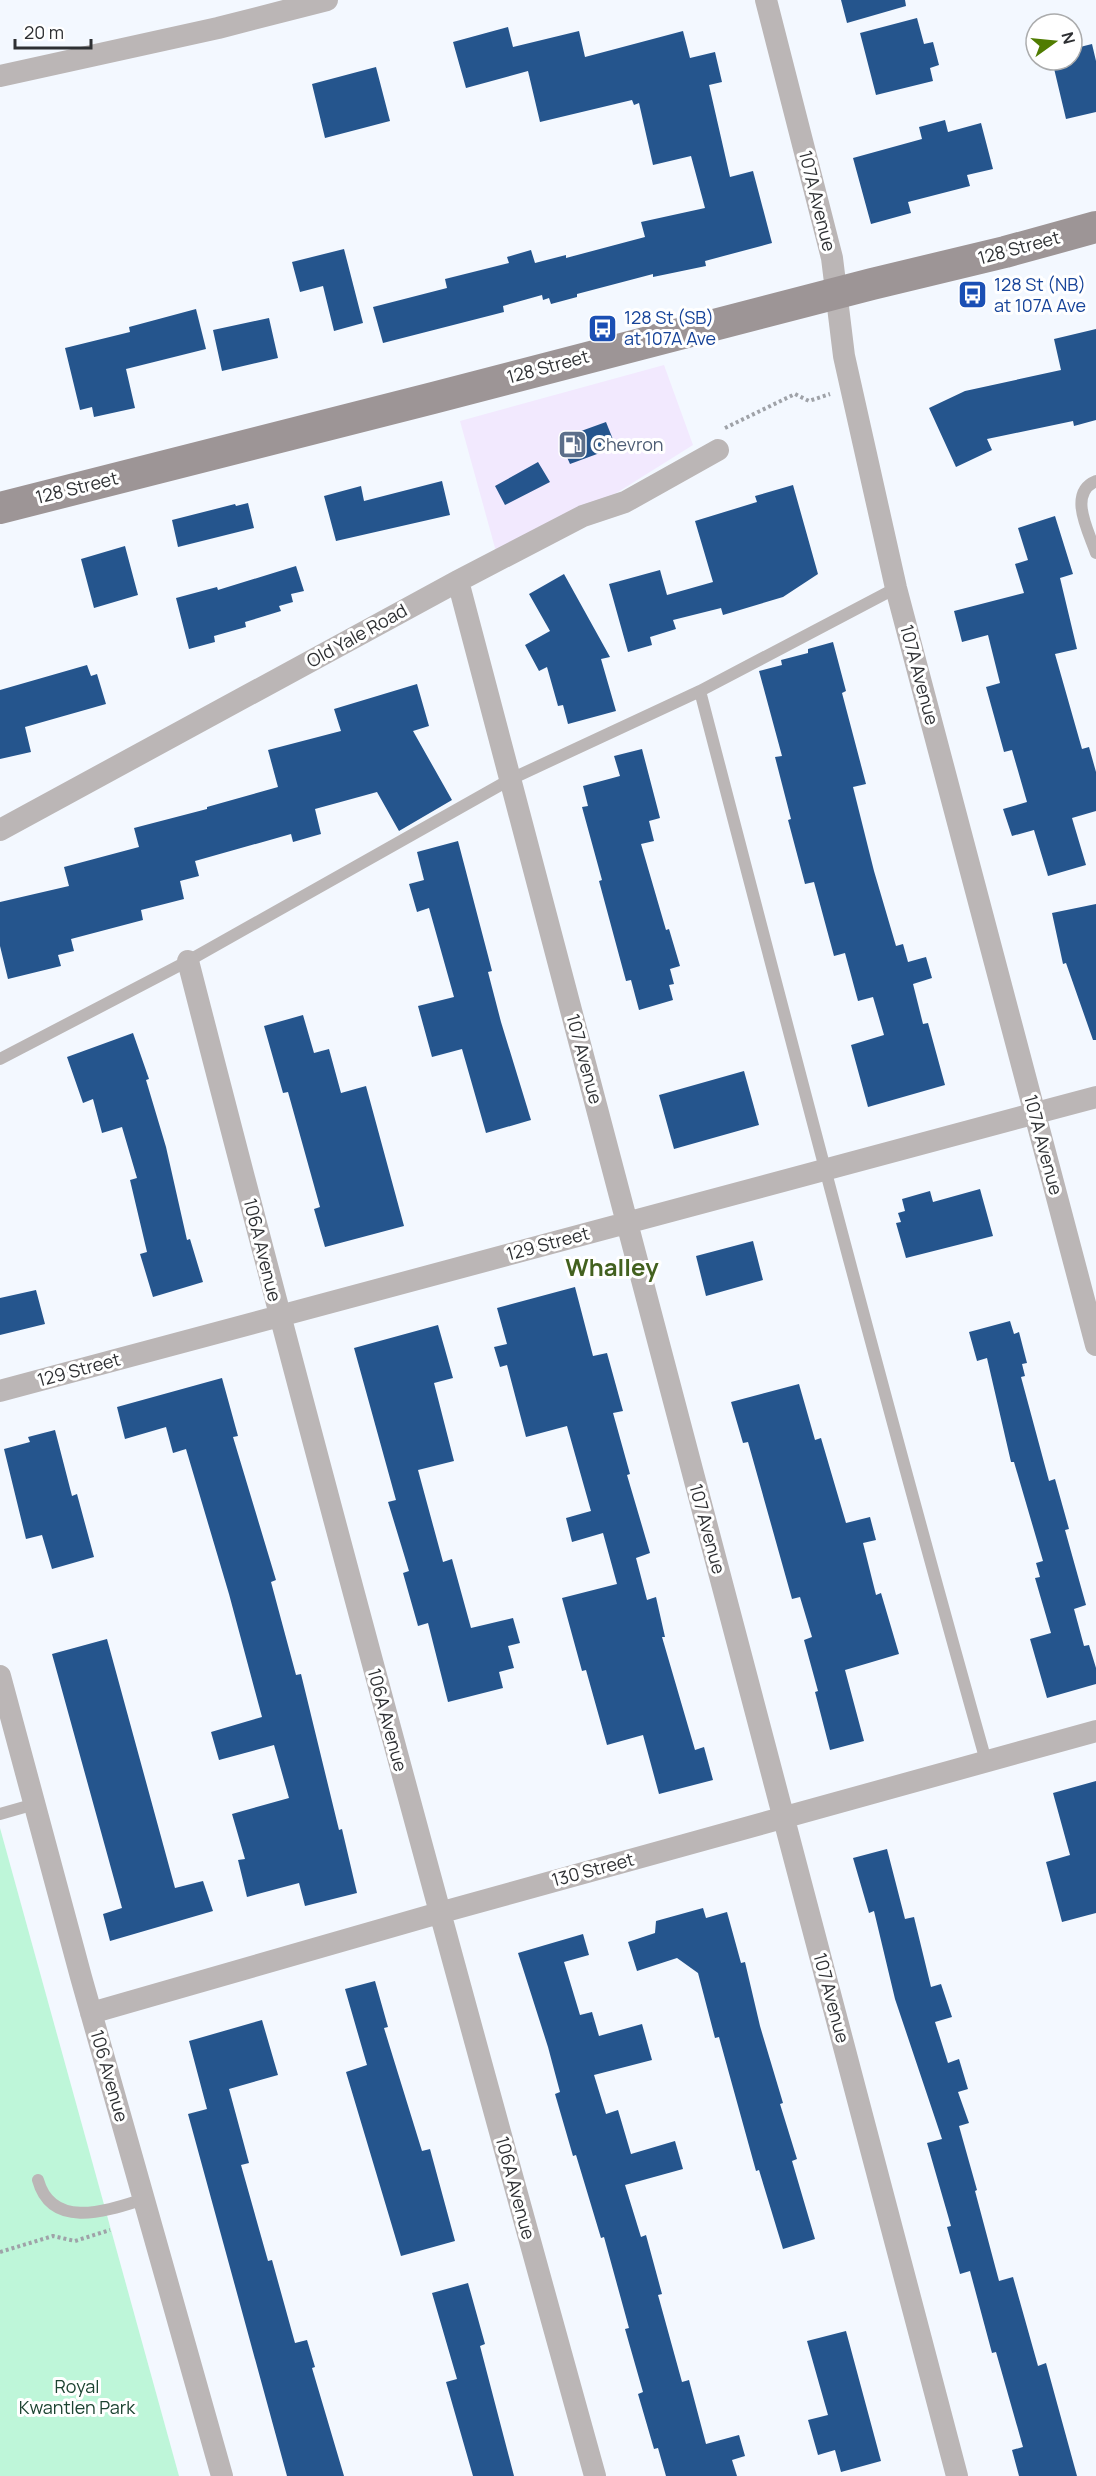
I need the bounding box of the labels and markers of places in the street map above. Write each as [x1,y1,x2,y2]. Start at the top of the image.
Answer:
place label: 128 St (NB) at 107A Ave [994,272,1086,317]
bus stop icon: 128 St (NB) at 107A Ave [957,279,989,311]
place label: 128 St (SB) at 107A Ave [624,305,716,350]
bus stop icon: 128 St (SB) at 107A Ave [587,312,619,344]
fuel station icon: Chevron [556,429,588,461]
place label: Chevron [593,432,664,456]

